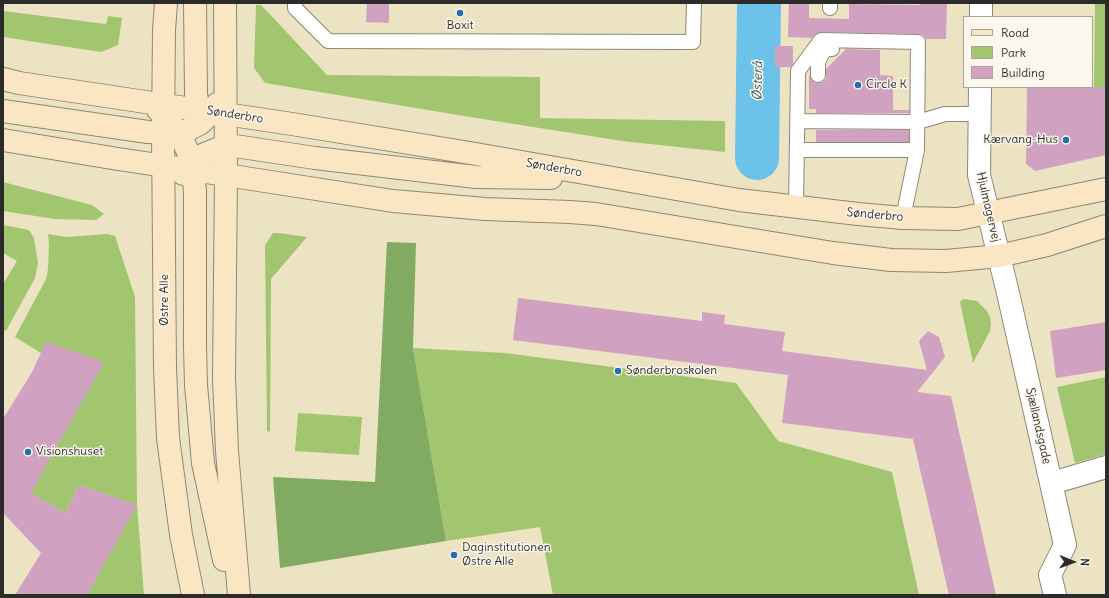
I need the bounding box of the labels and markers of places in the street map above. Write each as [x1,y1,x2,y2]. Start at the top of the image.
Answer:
marker: Boxit [455,8,465,18]
place label: Boxit [446,19,474,33]
place label: Circle K [866,78,907,92]
marker: Circle K [853,80,863,90]
place label: Kærvang-Hus [983,133,1058,147]
marker: Kærvang-Hus [1061,135,1071,145]
place label: Sønderbroskolen [626,364,717,378]
marker: Sønderbroskolen [613,366,623,376]
place label: Visionshuset [36,445,103,459]
marker: Visionshuset [23,447,33,457]
place label: Daginstitutionen Østre Alle [462,541,551,569]
marker: Daginstitutionen Østre Alle [449,550,459,560]

